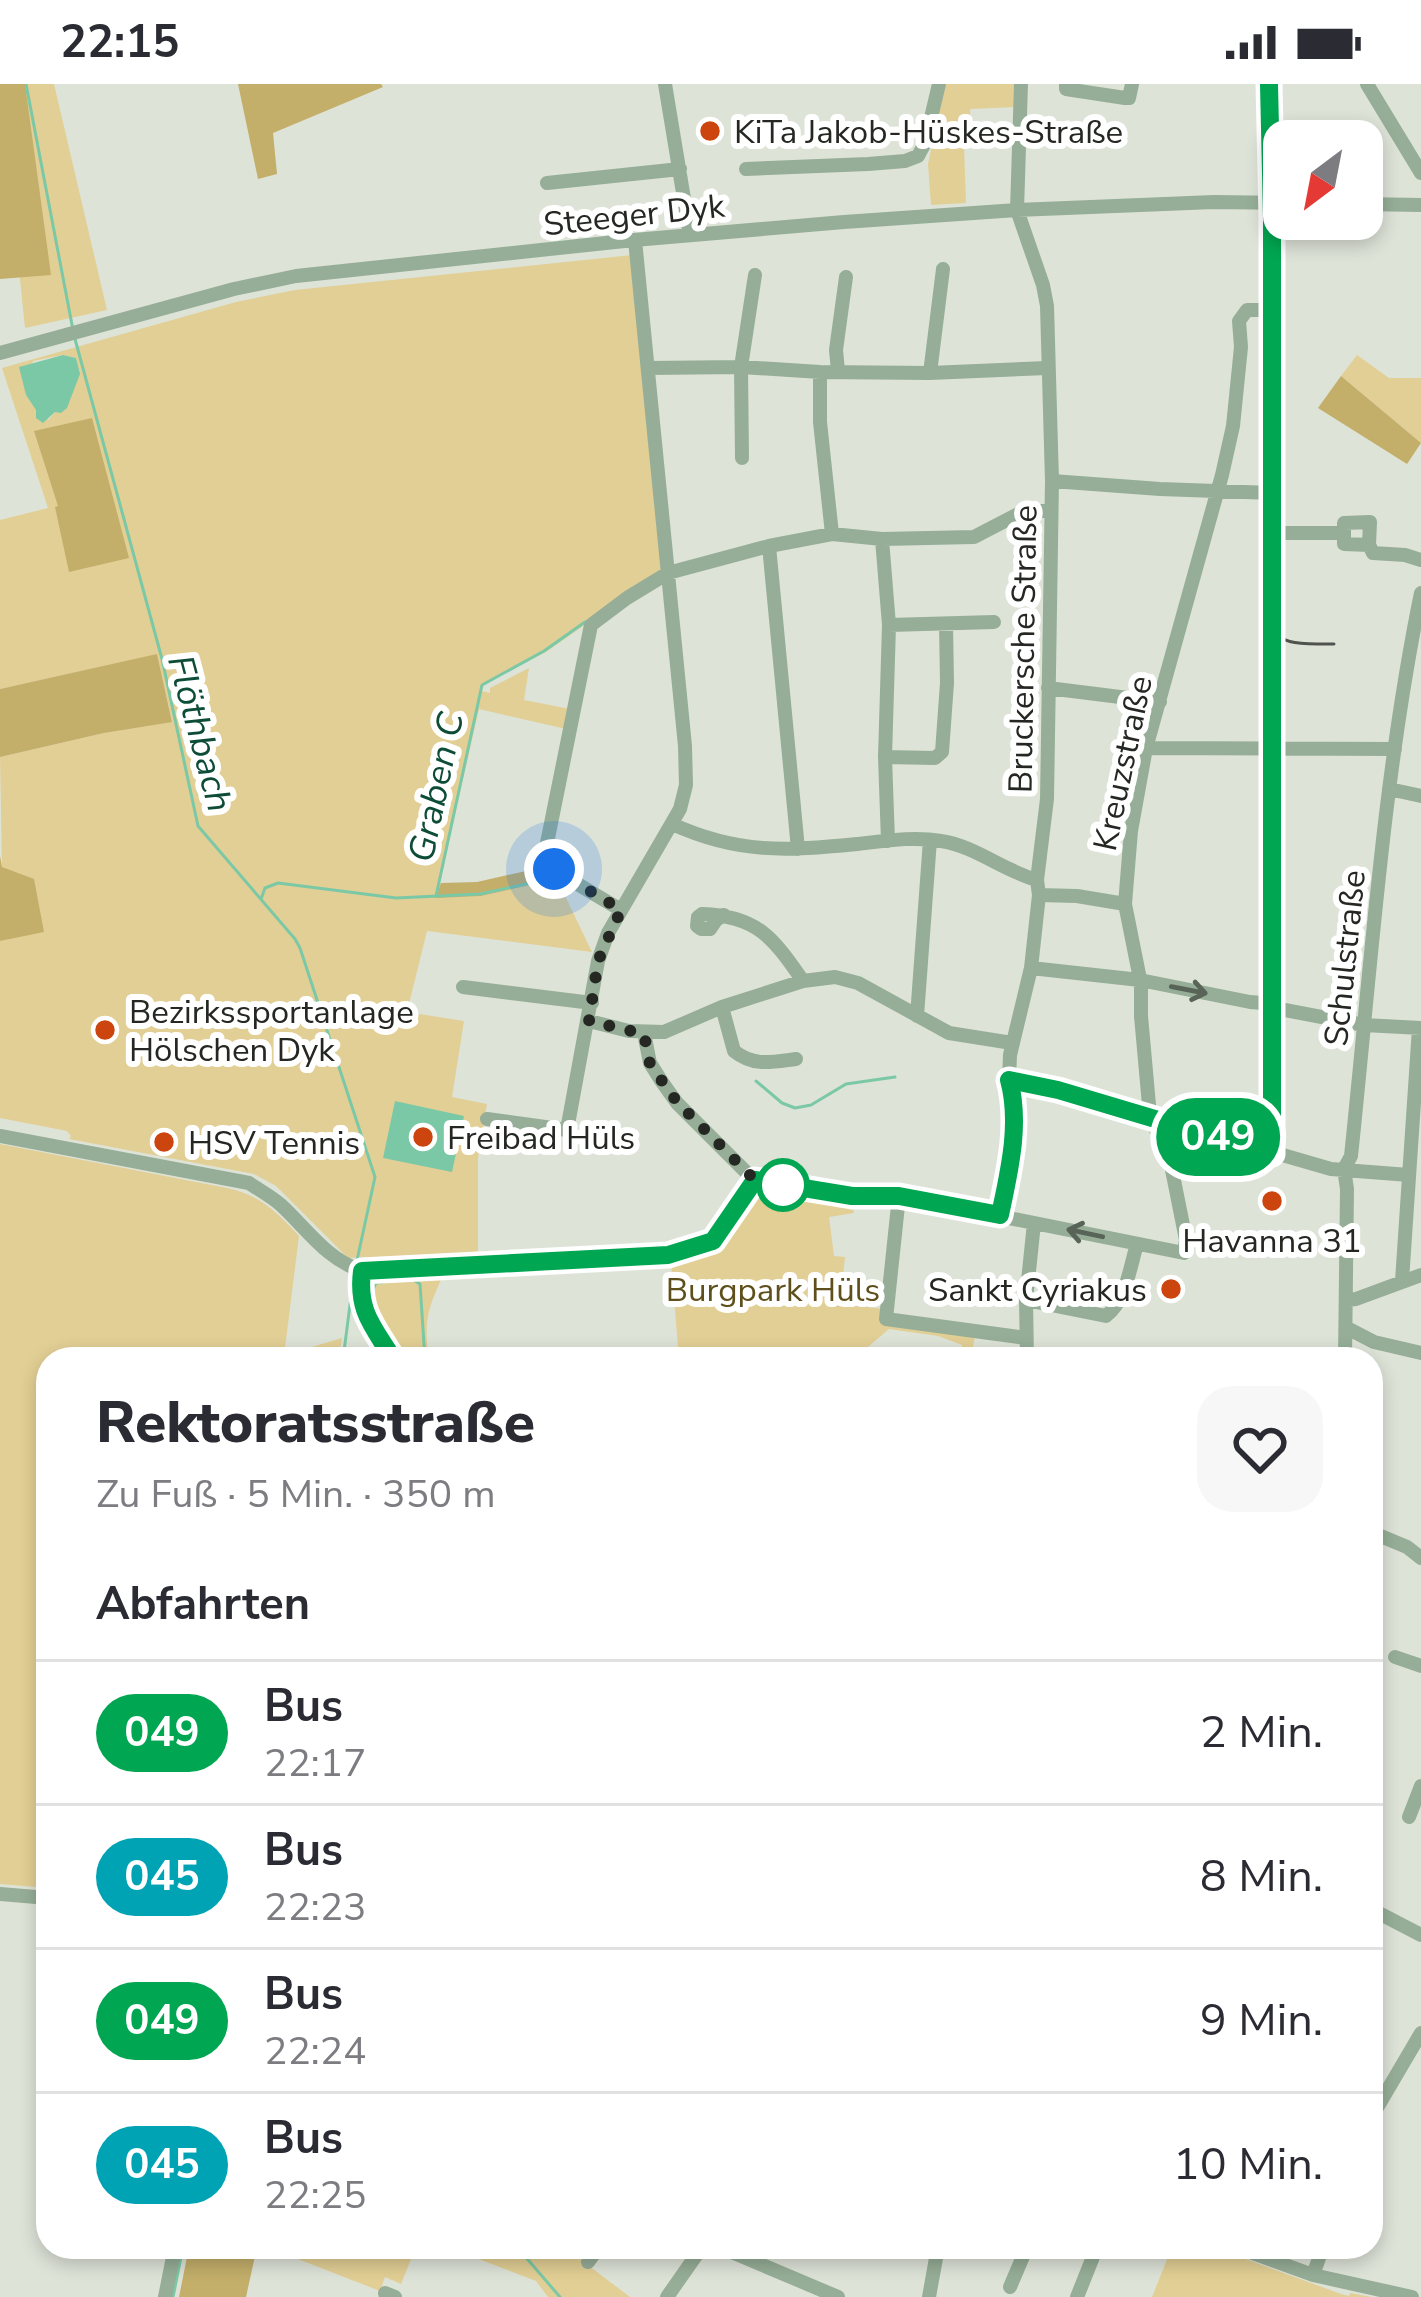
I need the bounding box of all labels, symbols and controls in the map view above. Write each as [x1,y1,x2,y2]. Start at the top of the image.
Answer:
text: 22:15 [60,12,179,73]
place label: KiTa Jakob-Hüskes-Straße [734,110,1123,155]
marker: KiTa Jakob-Hüskes-Straße [697,118,723,144]
north arrow [1263,120,1383,240]
map controls [1263,120,1383,240]
street label: Steeger Dyk [541,184,727,247]
street label: Bruckersche Straße [998,505,1049,793]
water label: Flöthbach [155,650,244,817]
street label: Kreuzstraße [1083,672,1164,855]
water label: Graben C [397,707,476,867]
your location [524,839,584,899]
street label: Schulstraße [1314,868,1377,1048]
one-way arrow [1168,980,1207,1002]
place label: Bezirkssportanlage Hölschen Dyk [129,990,414,1073]
marker: Bezirkssportanlage Hölschen Dyk [92,1017,118,1043]
line badge: 049 [1149,1098,1287,1176]
text: 049 [1180,1108,1256,1165]
place label: Freibad Hüls [447,1116,635,1161]
place label: HSV Tennis [188,1121,360,1166]
marker: Freibad Hüls [410,1124,436,1150]
marker: HSV Tennis [151,1129,177,1155]
unlabelled marker [758,1160,808,1210]
marker: Havanna 31 [1259,1188,1285,1214]
place label: Havanna 31 [1182,1219,1362,1264]
one-way arrow [1067,1221,1105,1244]
park label: Burgpark Hüls [666,1268,880,1313]
place label: Sankt Cyriakus [928,1268,1147,1313]
marker: Sankt Cyriakus [1158,1276,1184,1302]
text: Rektoratsstraße [96,1384,535,1462]
button: heart [1197,1386,1323,1512]
text: Zu Fuß · 5 Min. · 350 m [96,1468,496,1521]
text: Abfahrten [96,1574,310,1635]
text: Bus [264,1676,343,1737]
text: 2 Min. [1200,1702,1323,1763]
text: 049 [124,1704,200,1761]
text: 22:17 [264,1737,367,1790]
text: Bus [264,1820,343,1881]
text: 8 Min. [1200,1846,1323,1907]
text: 045 [124,1848,200,1905]
text: 22:23 [264,1881,367,1934]
text: Bus [264,1964,343,2025]
text: 9 Min. [1200,1990,1323,2051]
text: 049 [124,1992,200,2049]
text: 22:24 [264,2025,367,2078]
text: Bus [264,2108,343,2169]
text: 10 Min. [1173,2134,1323,2195]
text: 045 [124,2136,200,2193]
text: 22:25 [264,2169,367,2222]

